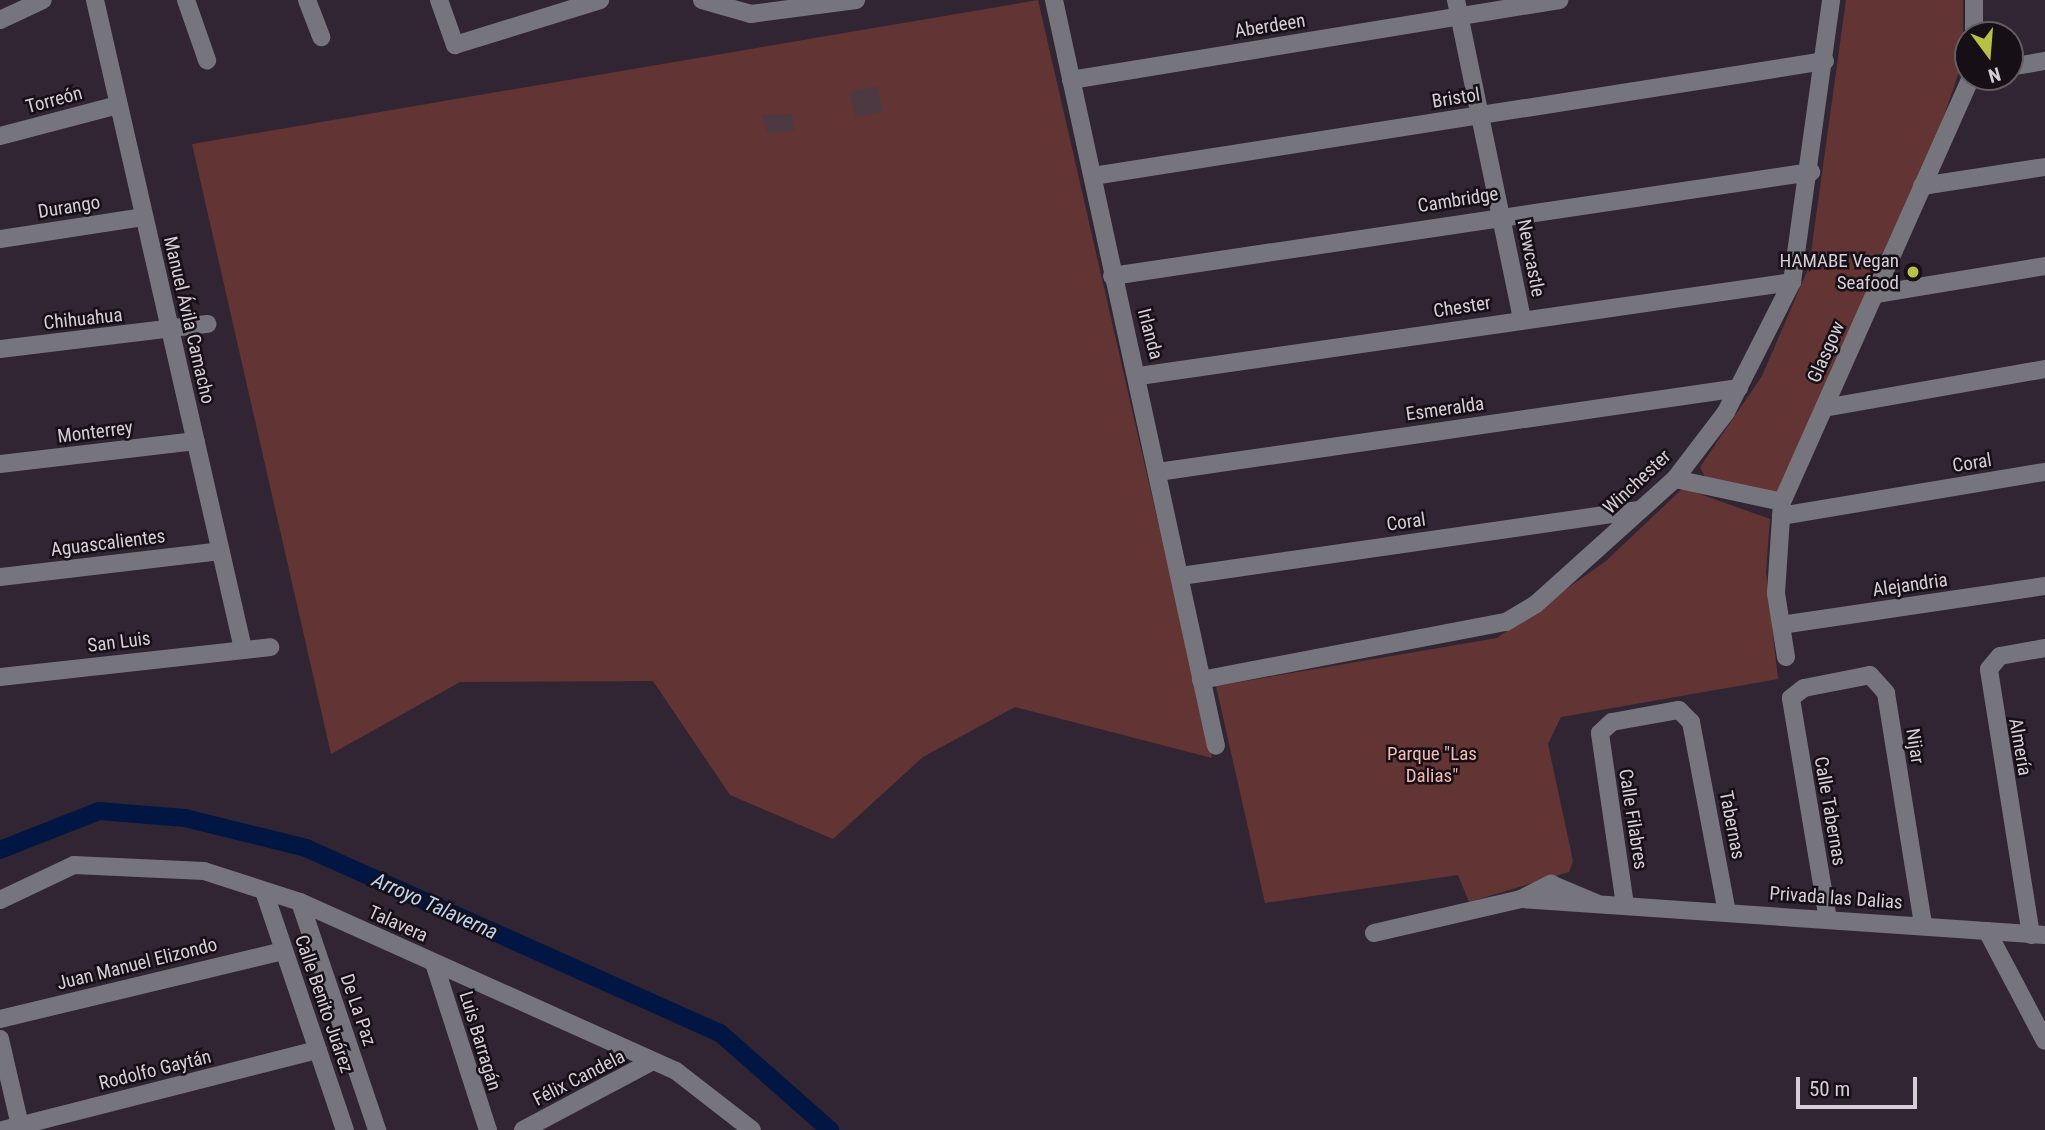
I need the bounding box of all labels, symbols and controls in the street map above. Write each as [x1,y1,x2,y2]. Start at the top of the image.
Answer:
street label: Aberdeen [1233,9,1307,43]
north arrow [1954,21,2024,91]
text: N [1986,62,2003,87]
street label: Torreón [23,82,85,118]
street label: Bristol [1430,83,1482,113]
street label: Cambridge [1416,182,1500,218]
street label: Durango [36,191,102,223]
street label: Newcastle [1512,217,1550,299]
street label: Manuel Ávila Camacho [159,234,219,406]
place label: HAMABE Vegan Seafood [1780,250,1899,294]
marker: HAMABE Vegan Seafood [1905,264,1921,280]
street label: Chester [1432,291,1492,323]
street label: Chihuahua [42,304,124,334]
street label: Irlanda [1132,306,1168,362]
street label: Glasgow [1802,318,1850,386]
street label: Esmeralda [1404,392,1486,426]
street label: Monterrey [56,416,134,448]
street label: Winchester [1599,445,1675,519]
street label: Coral [1951,449,1993,477]
street label: Coral [1385,508,1427,536]
street label: Aguascalientes [49,525,167,561]
street label: Alejandria [1871,568,1949,602]
street label: San Luis [86,627,152,657]
street label: Almería [2004,717,2036,777]
street label: Nijar [1901,727,1929,765]
park label: Parque "Las Dalias" [1387,743,1477,787]
street label: Calle Tabernas [1809,754,1851,868]
street label: Calle Filabres [1614,767,1652,871]
street label: Tabernas [1714,789,1750,861]
water label: Arroyo Talaverna [368,867,502,945]
street label: Privada las Dalias [1769,882,1903,914]
street label: Talavera [365,901,431,947]
street label: Calle Benito Juárez [290,932,358,1076]
street label: Juan Manuel Elizondo [54,933,220,995]
street label: De La Paz [335,971,381,1049]
street label: Luis Barragán [454,989,506,1093]
street label: Rodolfo Gaytán [97,1045,213,1095]
street label: Félix Candela [529,1045,629,1111]
scale bar [1800,1064,1921,1108]
text: 50 m [1809,1077,1850,1101]

